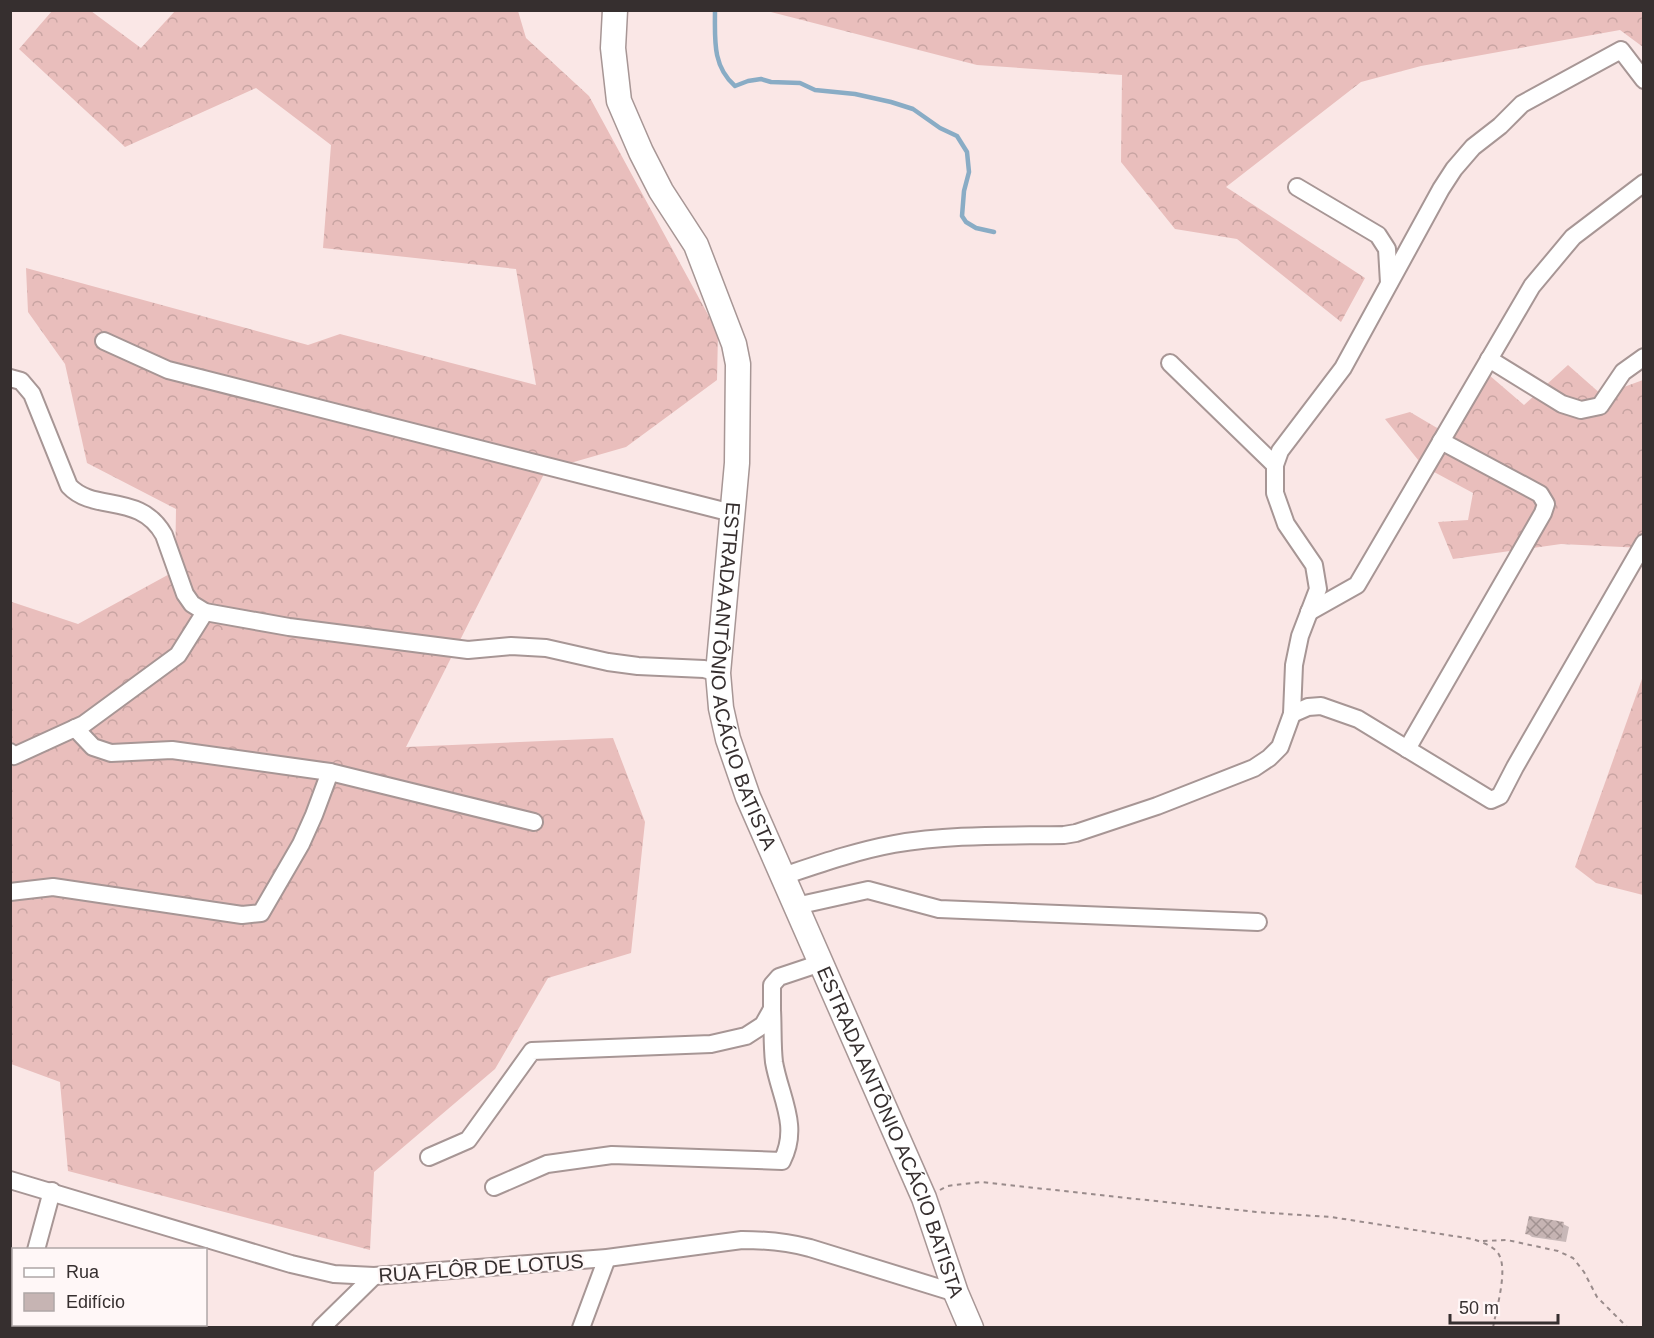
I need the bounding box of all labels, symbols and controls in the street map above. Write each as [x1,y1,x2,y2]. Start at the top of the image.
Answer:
street label: ESTRADA ANTÔNIO ACÁCIO BATISTA [707,501,781,854]
street label: ESTRADA ANTÔNIO ACÁCIO BATISTA [813,963,968,1301]
legend [12,1248,207,1326]
street label: RUA FLÔR DE LOTUS [378,1250,584,1286]
text: Rua [66,1262,100,1282]
scale bar [1450,1287,1558,1325]
text: Edifício [66,1292,125,1312]
text: 50 m [1459,1298,1499,1318]

